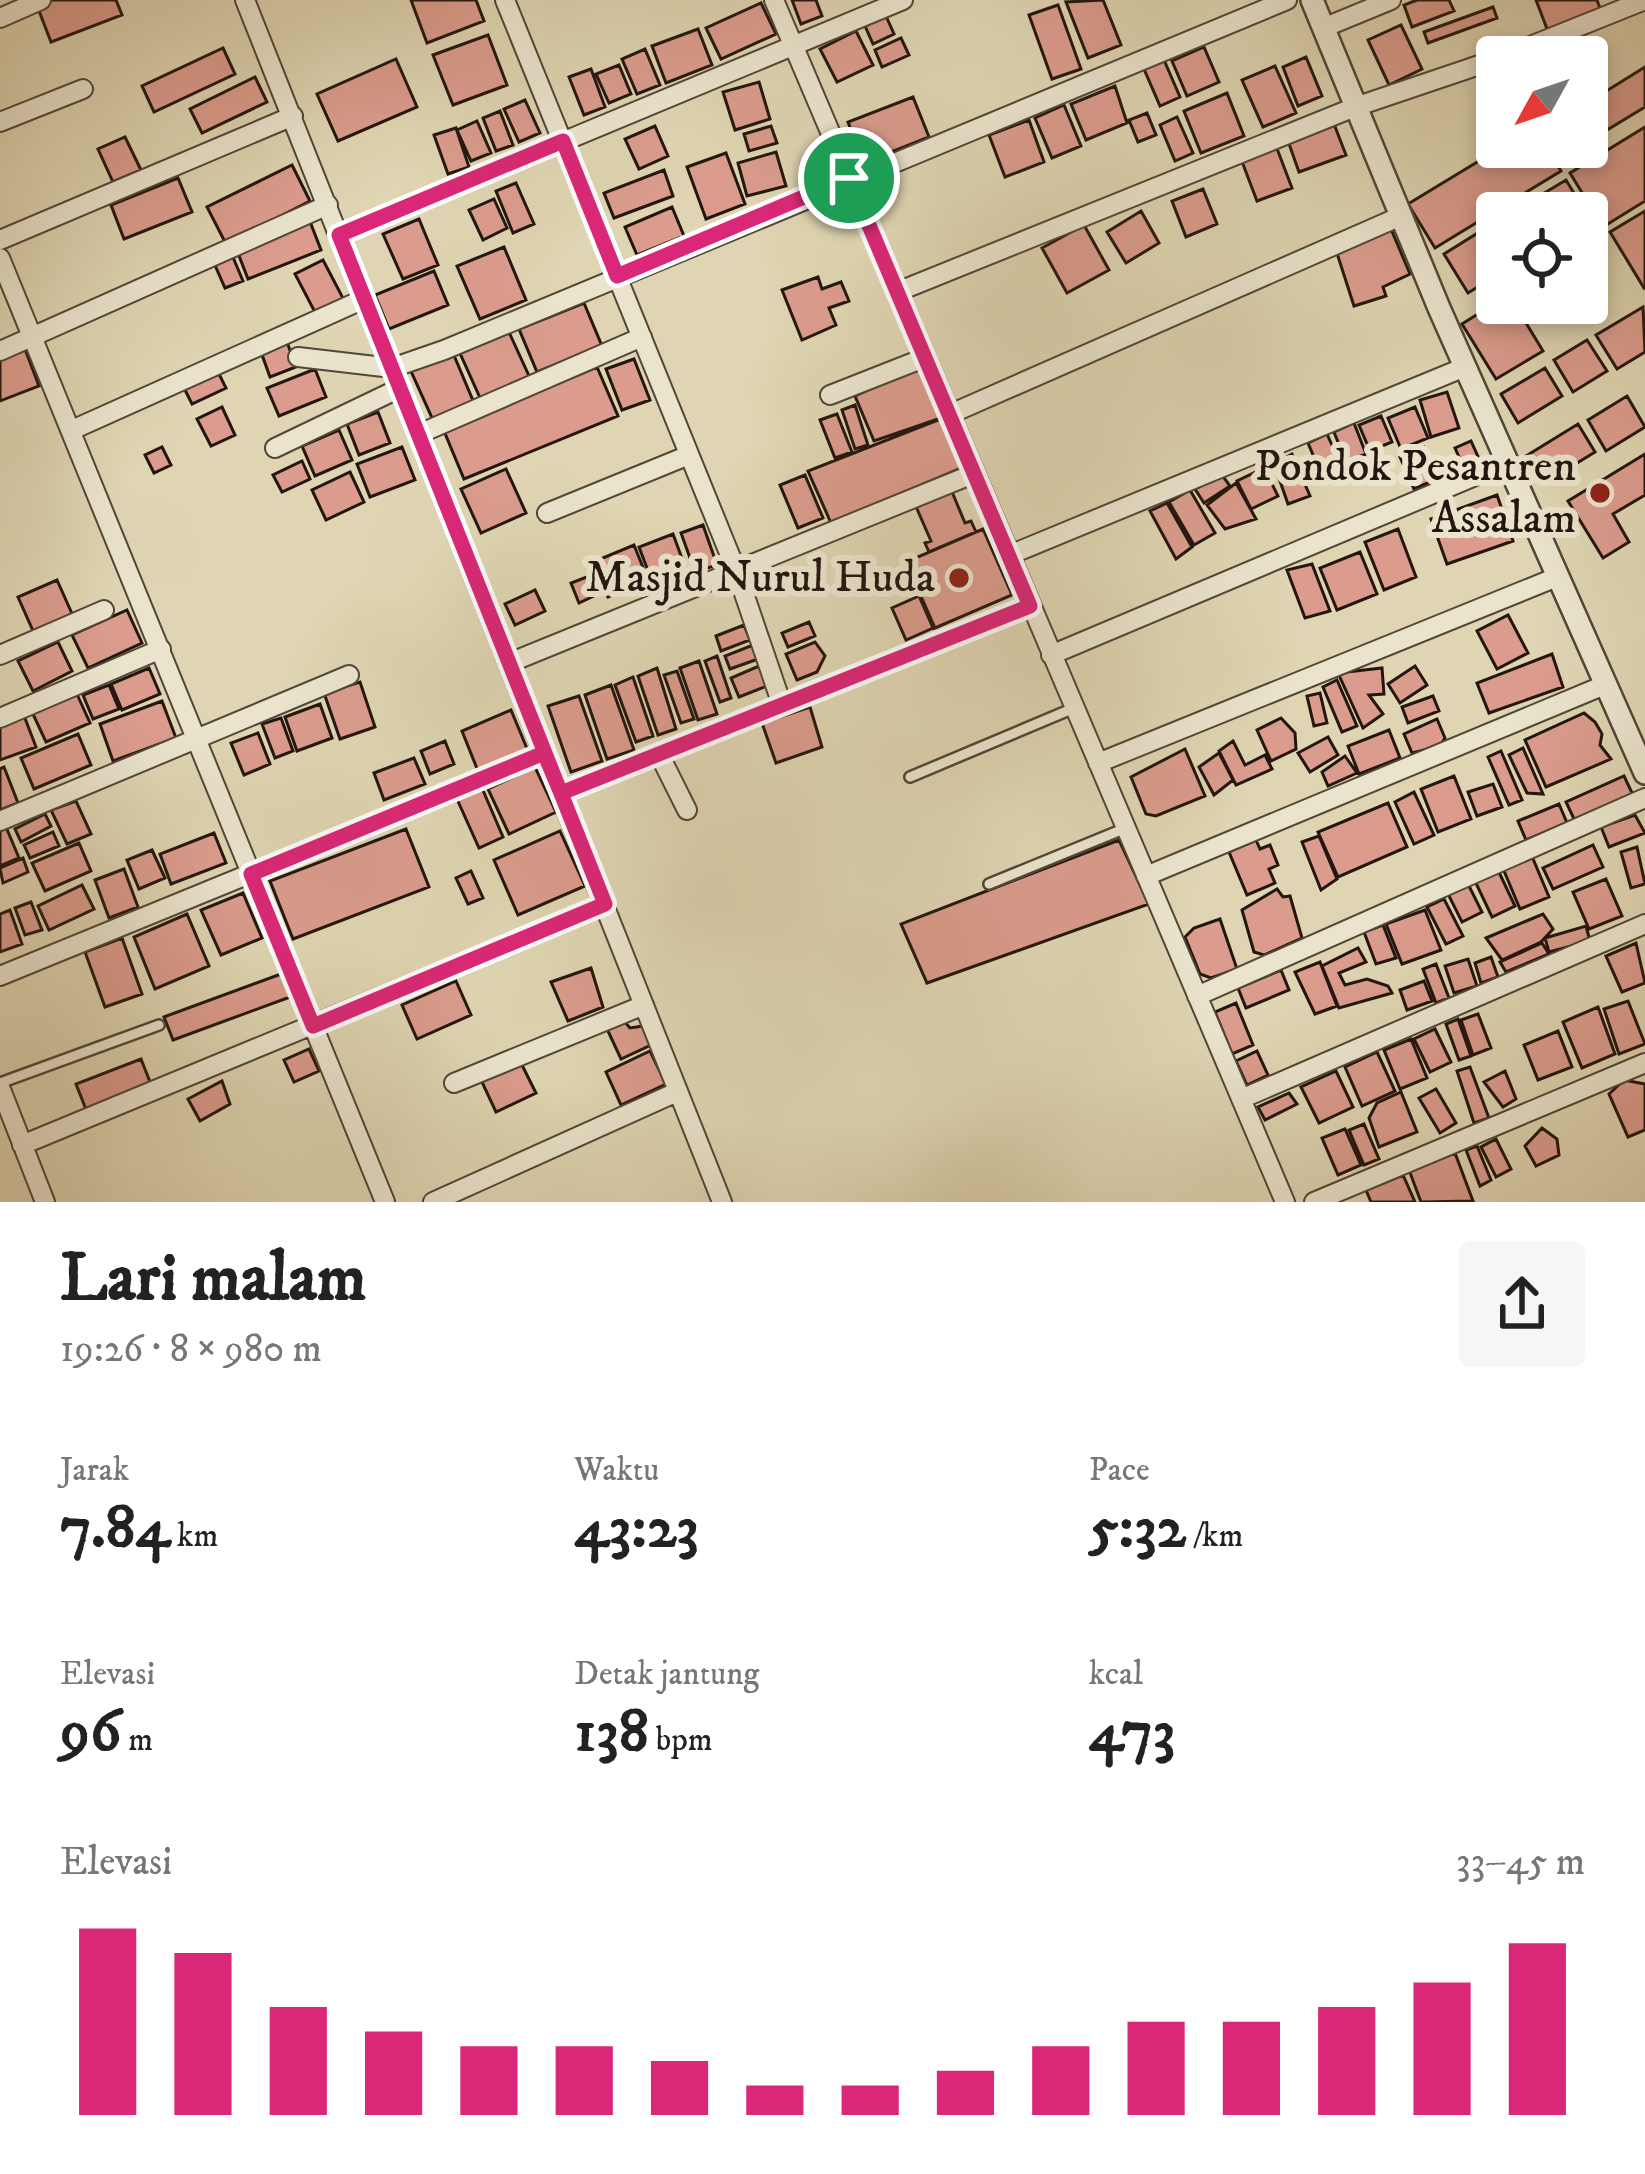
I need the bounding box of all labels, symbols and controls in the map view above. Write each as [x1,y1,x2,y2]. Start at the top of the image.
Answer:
north arrow [1476,36,1608,168]
map controls [1476,36,1608,324]
pin [798,127,900,229]
icon: arrive [816,145,882,211]
button: locate [1476,192,1608,324]
place label: Pondok Pesantren Assalam [1254,439,1576,547]
marker: Pondok Pesantren Assalam [1587,480,1613,506]
place label: Masjid Nurul Huda [586,550,935,606]
marker: Masjid Nurul Huda [946,565,972,591]
text: Lari malam [60,1239,366,1321]
button: share [1459,1241,1585,1367]
text: 19:26 · 8 × 980 m [60,1325,322,1374]
text: Jarak [60,1450,129,1491]
text: Waktu [574,1450,659,1491]
text: Pace [1089,1450,1150,1491]
text: 7.84 [60,1491,170,1566]
text: 43:23 [574,1491,699,1566]
text: 5:32 [1089,1491,1186,1566]
text: km [170,1516,218,1557]
text: /km [1186,1516,1243,1557]
text: Elevasi [60,1654,155,1695]
text: Detak jantung [574,1654,759,1695]
text: kcal [1089,1654,1143,1695]
text: 96 [60,1695,121,1770]
text: 138 [574,1695,649,1770]
text: 473 [1089,1695,1175,1770]
text: m [121,1720,153,1761]
text: bpm [649,1720,713,1761]
text: Elevasi [60,1838,172,1887]
text: 33–45 m [1456,1838,1585,1887]

